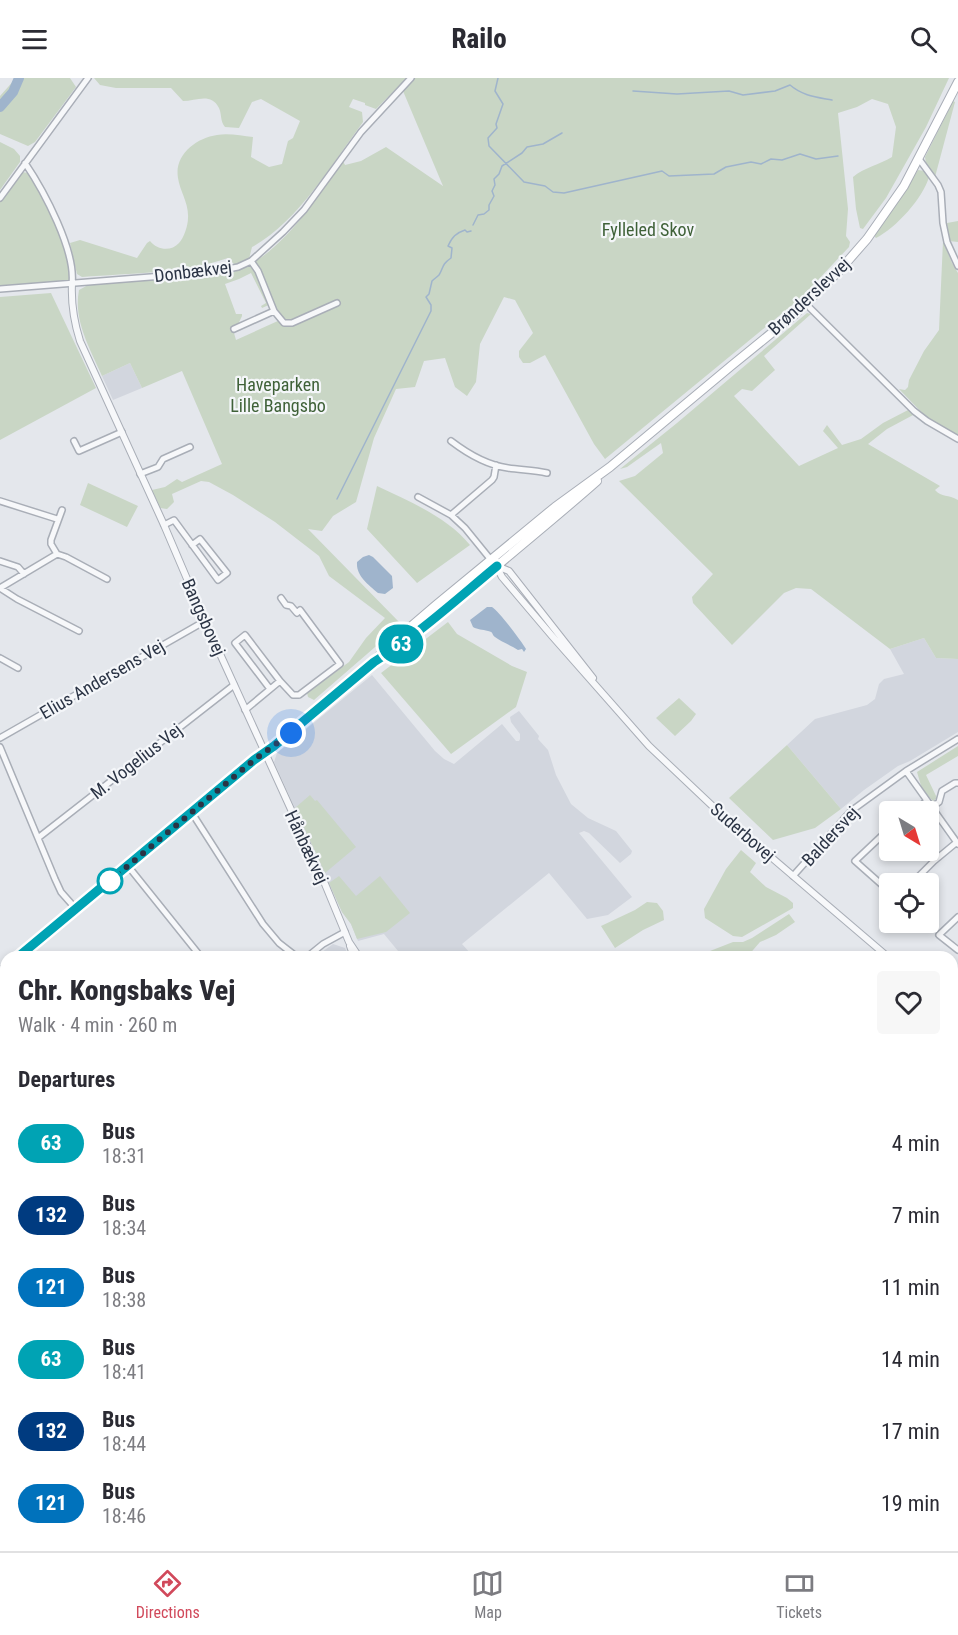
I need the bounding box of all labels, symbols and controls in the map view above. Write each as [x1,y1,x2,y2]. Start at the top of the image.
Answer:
icon: menu [18,23,51,56]
text: Railo [451,23,507,55]
icon: search [907,23,940,56]
park label: Fylleled Skov [602,219,694,240]
street label: Brønderslevvej [764,253,854,339]
street label: Donbækvej [153,256,233,286]
park label: Haveparken Lille Bangsbo [230,374,326,416]
street label: Bangsbovej [178,575,230,659]
line badge: 63 [374,624,428,664]
text: 63 [390,632,412,656]
street label: Elius Andersens Vej [36,635,168,723]
your location [276,718,306,748]
street label: M. Vogelius Vej [86,719,186,803]
street label: Suderbovej [706,798,780,866]
north arrow [879,801,939,861]
map controls [879,801,939,933]
street label: Baldersvej [797,802,863,870]
street label: Hånbækvej [281,807,333,887]
unlabelled marker [97,868,123,894]
button: locate [879,873,939,933]
button: heart [877,971,940,1034]
text: Chr. Kongsbaks Vej [18,974,235,1007]
text: Walk · 4 min · 260 m [18,1013,177,1037]
text: Departures [18,1067,115,1092]
text: Bus [102,1119,135,1144]
text: 63 [40,1131,62,1155]
text: 4 min [892,1131,940,1156]
text: 18:31 [102,1144,146,1168]
text: Bus [102,1191,135,1216]
text: 132 [35,1203,67,1227]
text: 7 min [892,1203,940,1228]
text: 18:34 [102,1216,146,1240]
text: Bus [102,1263,135,1288]
text: 121 [35,1275,67,1299]
text: 11 min [881,1275,940,1300]
text: 18:38 [102,1288,146,1312]
text: Bus [102,1335,135,1360]
text: 63 [40,1347,62,1371]
text: 14 min [881,1347,940,1372]
text: 18:41 [102,1360,146,1384]
text: Bus [102,1407,135,1432]
text: 132 [35,1419,67,1443]
text: 17 min [881,1419,940,1444]
text: 18:44 [102,1432,146,1456]
text: Bus [102,1479,135,1504]
text: 121 [35,1491,67,1515]
text: 19 min [881,1491,940,1516]
text: 18:46 [102,1504,146,1528]
tab: Directions [136,1567,200,1622]
tab: Map [471,1567,504,1622]
tab: Tickets [776,1567,822,1622]

